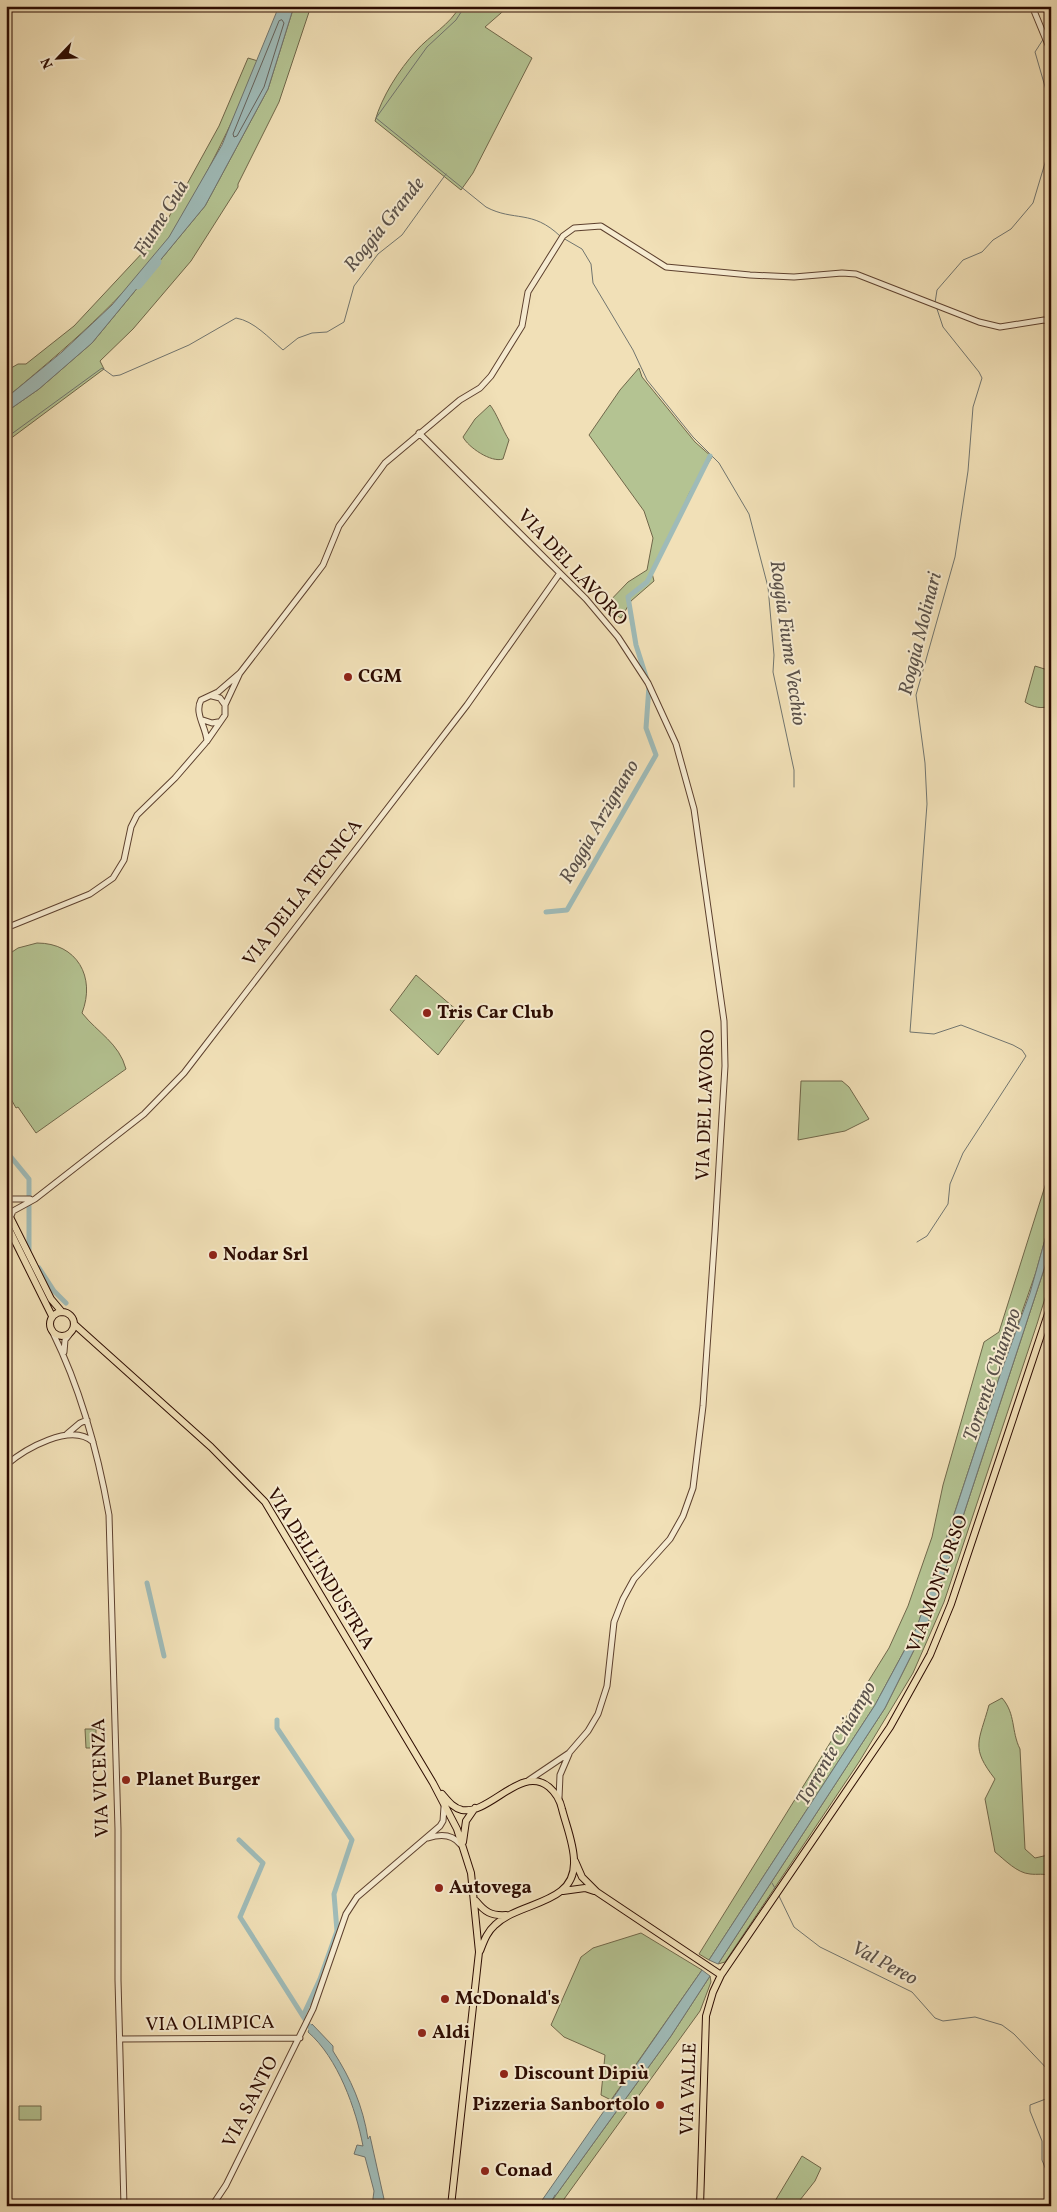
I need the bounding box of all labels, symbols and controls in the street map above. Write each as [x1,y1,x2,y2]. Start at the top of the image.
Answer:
north arrow [32,32,82,82]
text: N [37,54,58,71]
water label: Roggia Grande [338,171,432,278]
water label: Fiume Guà [128,175,196,263]
street label: VIA DEL LAVORO [511,504,633,632]
water label: Roggia Fiume Vecchio [762,559,812,727]
water label: Roggia Molinari [892,569,950,698]
place label: CGM [358,664,402,690]
marker: CGM [342,671,354,683]
water label: Roggia Arzignano [553,755,647,889]
street label: VIA DELLA TECNICA [237,814,369,972]
place label: Tris Car Club [437,1000,554,1026]
marker: Tris Car Club [421,1007,433,1019]
street label: VIA DEL LAVORO [690,1029,722,1181]
place label: Nodar Srl [223,1242,309,1268]
marker: Nodar Srl [207,1249,219,1261]
water label: Torrente Chiampo [957,1305,1029,1445]
street label: VIA DELL'INDUSTRIA [260,1483,380,1655]
street label: VIA MONTORSO [901,1511,975,1656]
water label: Torrente Chiampo [790,1677,884,1811]
street label: VIA VICENZA [86,1718,116,1838]
place label: Planet Burger [136,1767,260,1793]
marker: Planet Burger [120,1774,132,1786]
place label: Autovega [449,1875,532,1901]
marker: Autovega [433,1882,445,1894]
water label: Val Pereo [846,1935,922,1993]
place label: McDonald's [455,1986,560,2012]
marker: McDonald's [439,1993,451,2005]
street label: VIA OLIMPICA [145,2010,275,2038]
place label: Aldi [432,2020,471,2046]
marker: Aldi [416,2027,428,2039]
street label: VIA VALLE [674,2042,704,2136]
street label: VIA SANTO [217,2052,285,2152]
place label: Discount Dipiù [514,2061,649,2087]
marker: Discount Dipiù [498,2068,510,2080]
place label: Pizzeria Sanbortolo [472,2092,650,2118]
marker: Pizzeria Sanbortolo [654,2099,666,2111]
place label: Conad [495,2158,553,2184]
marker: Conad [479,2165,491,2177]

